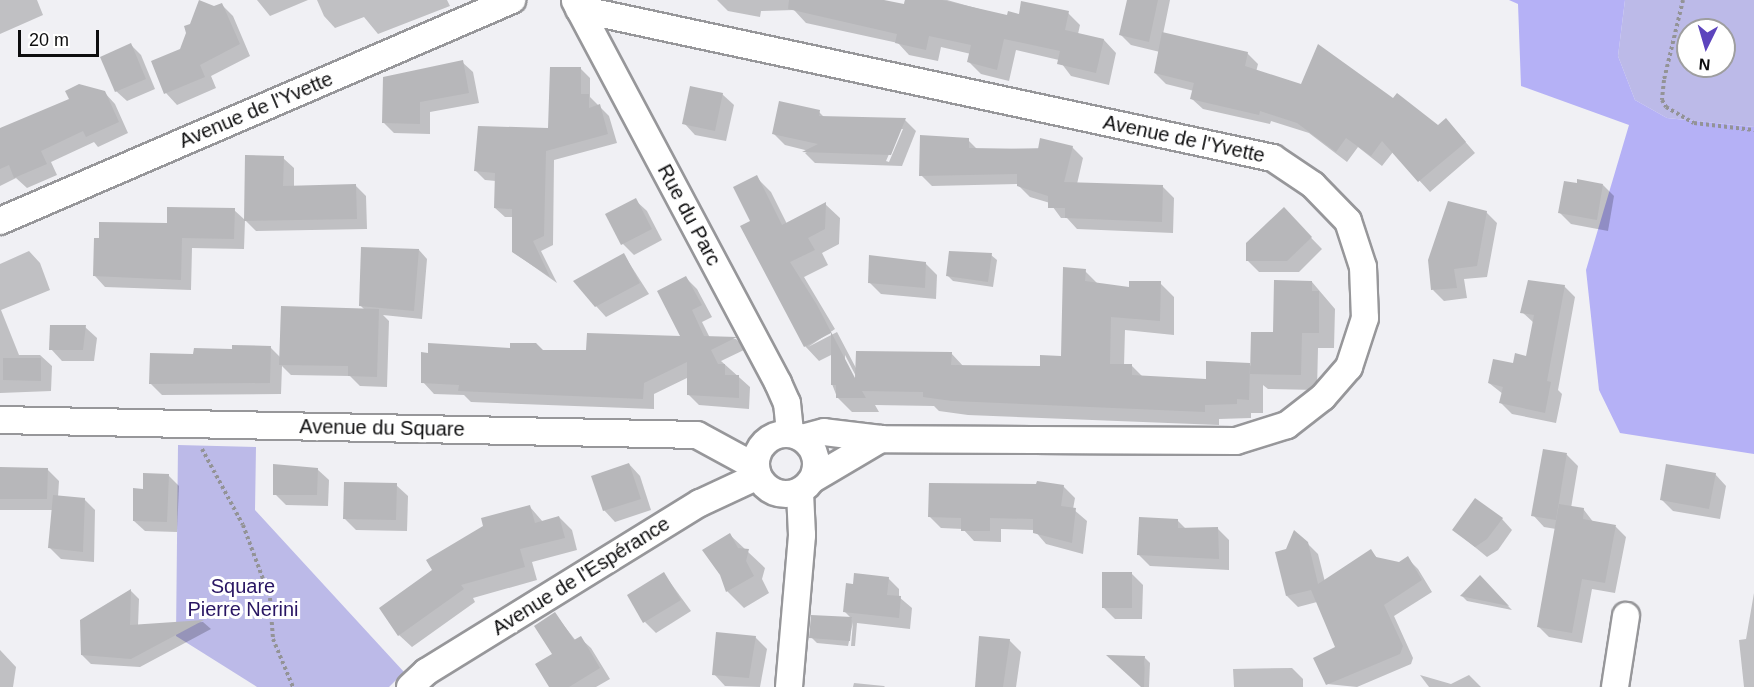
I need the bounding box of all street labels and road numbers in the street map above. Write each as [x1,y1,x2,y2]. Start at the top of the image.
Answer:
street label: Avenue de l'Yvette [176,67,336,153]
street label: Avenue de l'Yvette [1101,110,1267,168]
street label: Rue du Parc [652,160,726,270]
street label: Avenue du Square [299,415,465,441]
street label: Avenue de l'Espérance [488,512,674,640]

